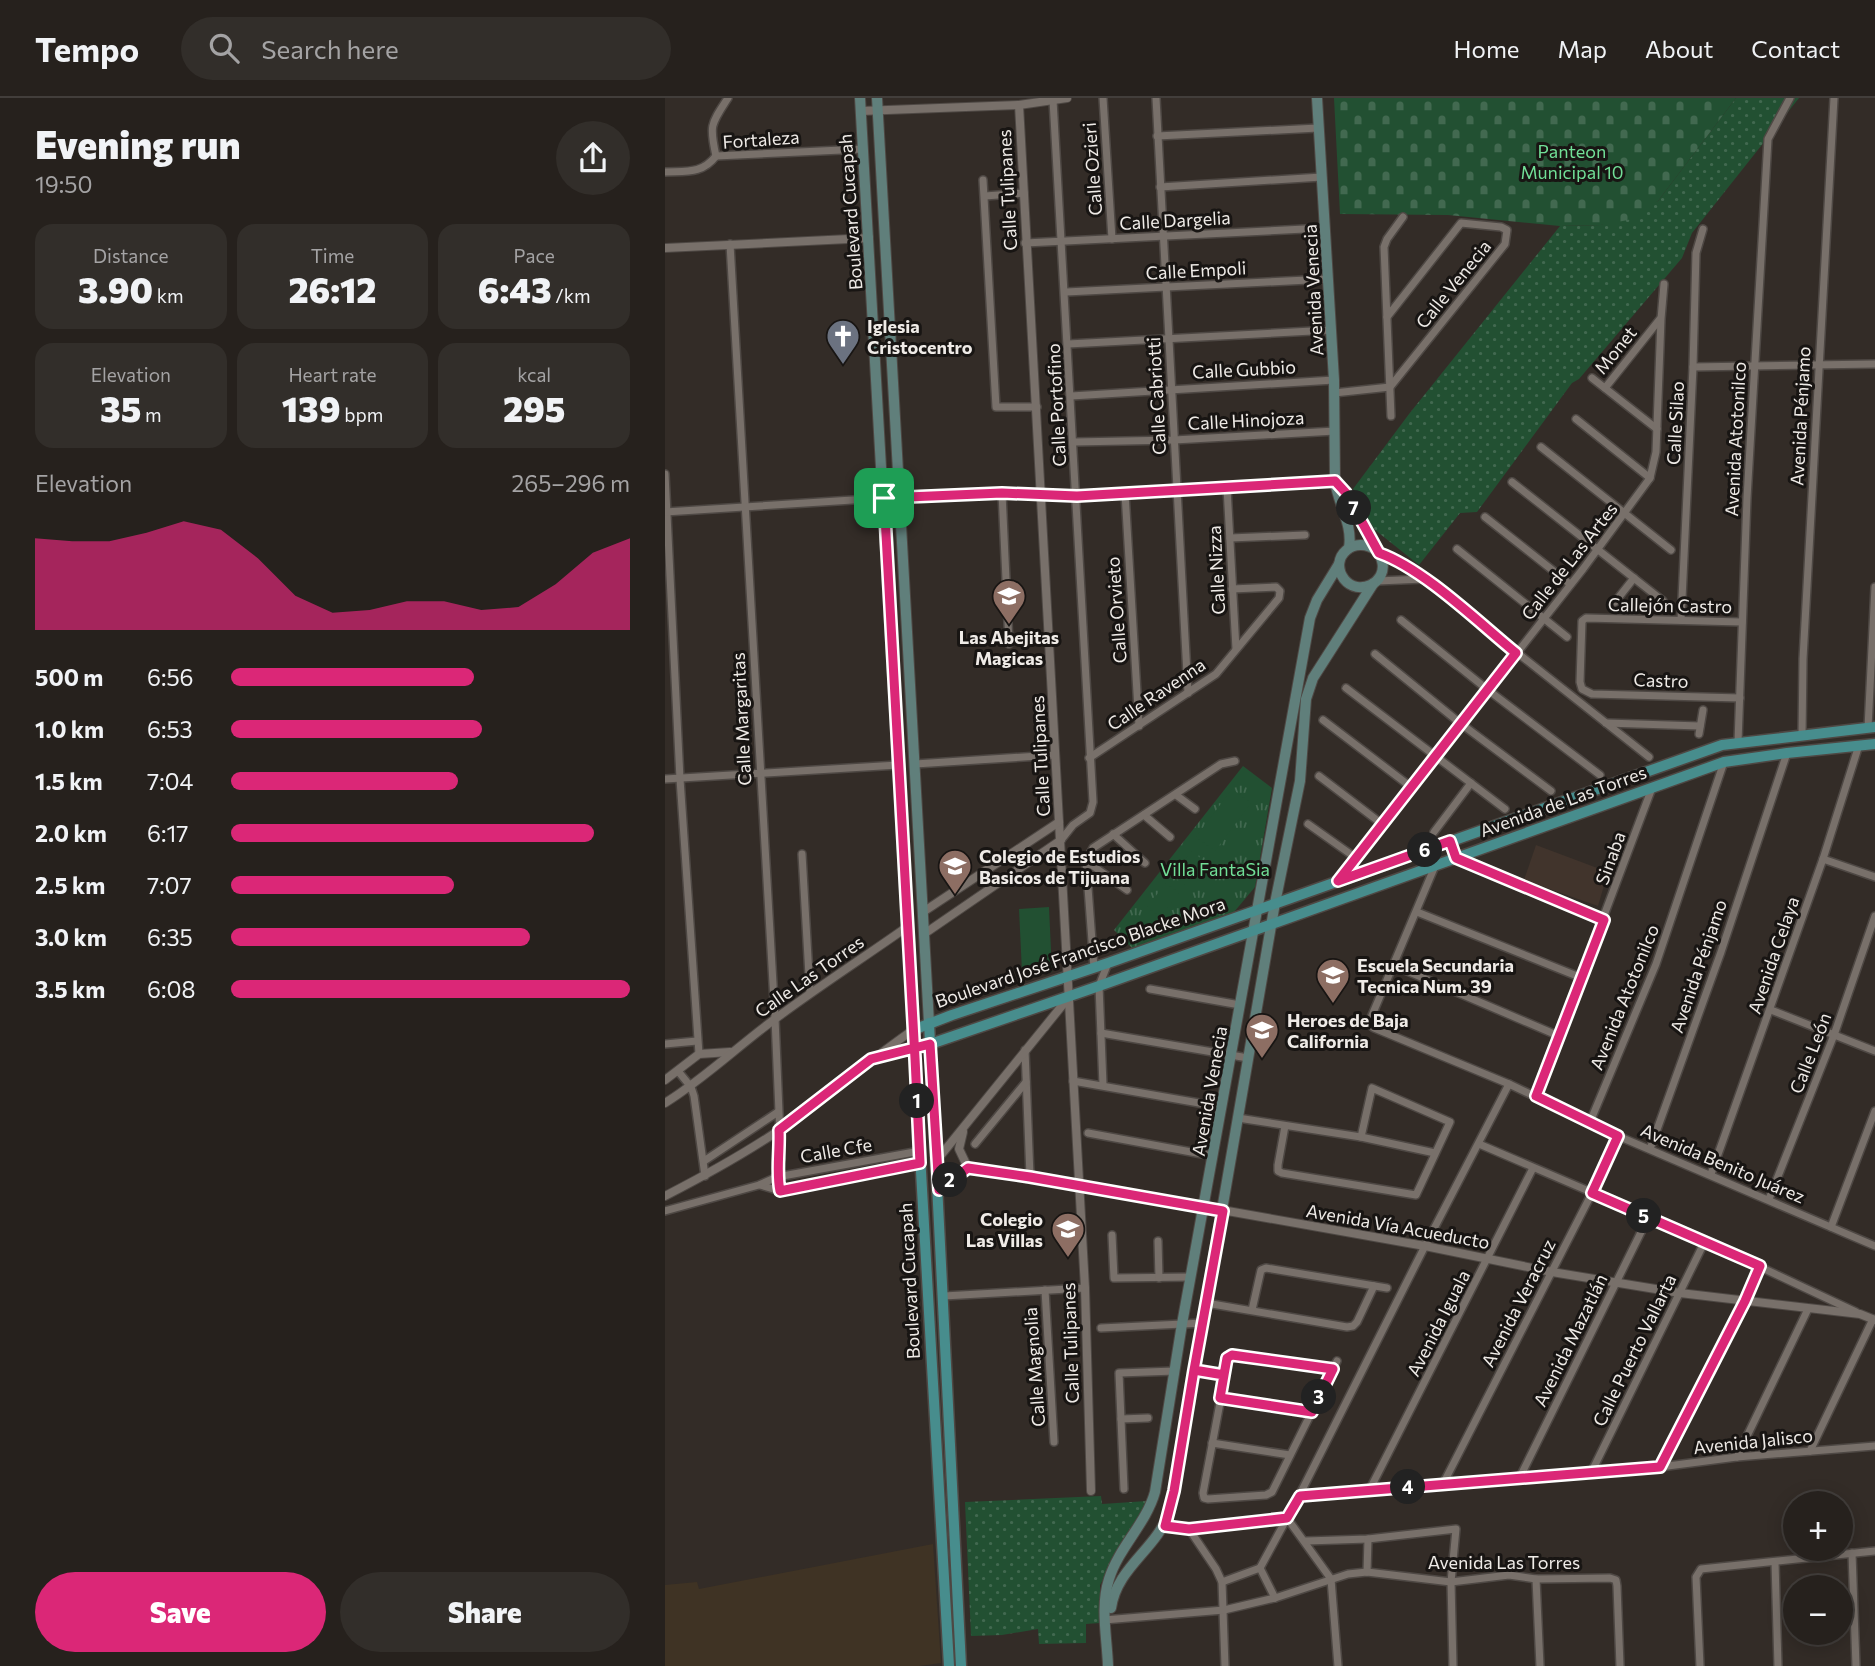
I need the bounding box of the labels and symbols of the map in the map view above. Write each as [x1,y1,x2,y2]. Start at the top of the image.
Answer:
street label: Calle Ozieri [1078,122,1106,216]
street label: Fortaleza [722,125,800,153]
street label: Calle Tulipanes [993,129,1021,251]
street label: Boulevard Cucapah [834,133,866,291]
park label: Panteon Municipal 10 [1520,140,1624,183]
street label: Calle Dargelia [1119,206,1231,234]
street label: Avenida Venecia [1299,224,1327,356]
street label: Calle Venecia [1411,235,1495,333]
street label: Calle Empoli [1145,256,1247,284]
place label: Iglesia Cristocentro [867,315,973,358]
church icon: Iglesia Cristocentro [824,317,862,366]
street label: Monet [1589,322,1641,378]
street label: Calle Cabriotti [1142,336,1170,456]
street label: Calle Portofino [1042,343,1070,467]
street label: Avenida Pénjamo [1785,346,1815,486]
street label: Calle Gubbio [1192,355,1296,383]
street label: Avenida Atotonilco [1720,361,1750,517]
street label: Calle Silao [1662,381,1688,465]
street label: Calle Hinojoza [1187,406,1305,434]
pin [854,468,914,528]
pin: 7 [1337,490,1371,526]
street label: Calle de Las Artes [1516,498,1622,624]
street label: Calle Nizza [1203,525,1229,615]
street label: Calle Orvieto [1101,556,1131,664]
school or university icon: Las Abejitas Magicas [990,577,1028,626]
street label: Callejón Castro [1608,593,1732,617]
place label: Las Abejitas Magicas [959,626,1059,669]
street label: Calle Margaritas [727,652,755,786]
street label: Calle Ravenna [1103,653,1209,735]
street label: Castro [1633,668,1689,692]
street label: Calle Tulipanes [1026,695,1054,817]
street label: Avenida de Las Torres [1477,761,1649,841]
street label: Sinaba [1590,828,1630,888]
pin: 6 [1407,832,1443,868]
place label: Colegio de Estudios Basicos de Tijuana [979,845,1140,888]
school or university icon: Colegio de Estudios Basicos de Tijuana [936,847,974,896]
park label: Villa FantaSia [1160,858,1270,880]
street label: Boulevard José Francisco Blacke Mora [932,892,1228,1012]
street label: Avenida Celaya [1743,894,1803,1016]
street label: Avenida Pénjamo [1665,896,1731,1036]
street label: Avenida Atotonilco [1585,921,1663,1073]
street label: Calle Las Torres [750,930,868,1022]
place label: Escuela Secundaria Tecnica Num. 39 [1357,954,1514,997]
school or university icon: Escuela Secundaria Tecnica Num. 39 [1314,956,1352,1005]
place label: Heroes de Baja California [1287,1009,1409,1052]
street label: Calle León [1785,1010,1835,1096]
school or university icon: Heroes de Baja California [1243,1011,1281,1060]
street label: Avenida Venecia [1187,1024,1231,1158]
pin: 1 [899,1084,935,1118]
street label: Avenida Benito Juárez [1638,1119,1808,1207]
street label: Calle Cfe [798,1133,874,1167]
pin: 2 [933,1162,967,1198]
pin: 5 [1627,1198,1661,1234]
street label: Avenida Vía Acueducto [1305,1199,1491,1253]
street label: Boulevard Cucapah [894,1202,924,1360]
place label: Colegio Las Villas [966,1208,1043,1251]
school or university icon: Colegio Las Villas [1049,1210,1087,1259]
street label: Avenida Veracruz [1476,1235,1560,1371]
street label: Avenida Iguala [1402,1266,1474,1380]
street label: Avenida Mazatlán [1528,1270,1612,1410]
street label: Calle Puerto Vallarta [1588,1270,1680,1430]
street label: Calle Tulipanes [1057,1282,1083,1404]
street label: Calle Magnolia [1019,1307,1049,1427]
pin: 3 [1301,1380,1337,1414]
street label: Avenida Jalisco [1692,1424,1814,1458]
pin: 4 [1391,1470,1425,1504]
street label: Avenida Las Torres [1428,1551,1580,1573]

